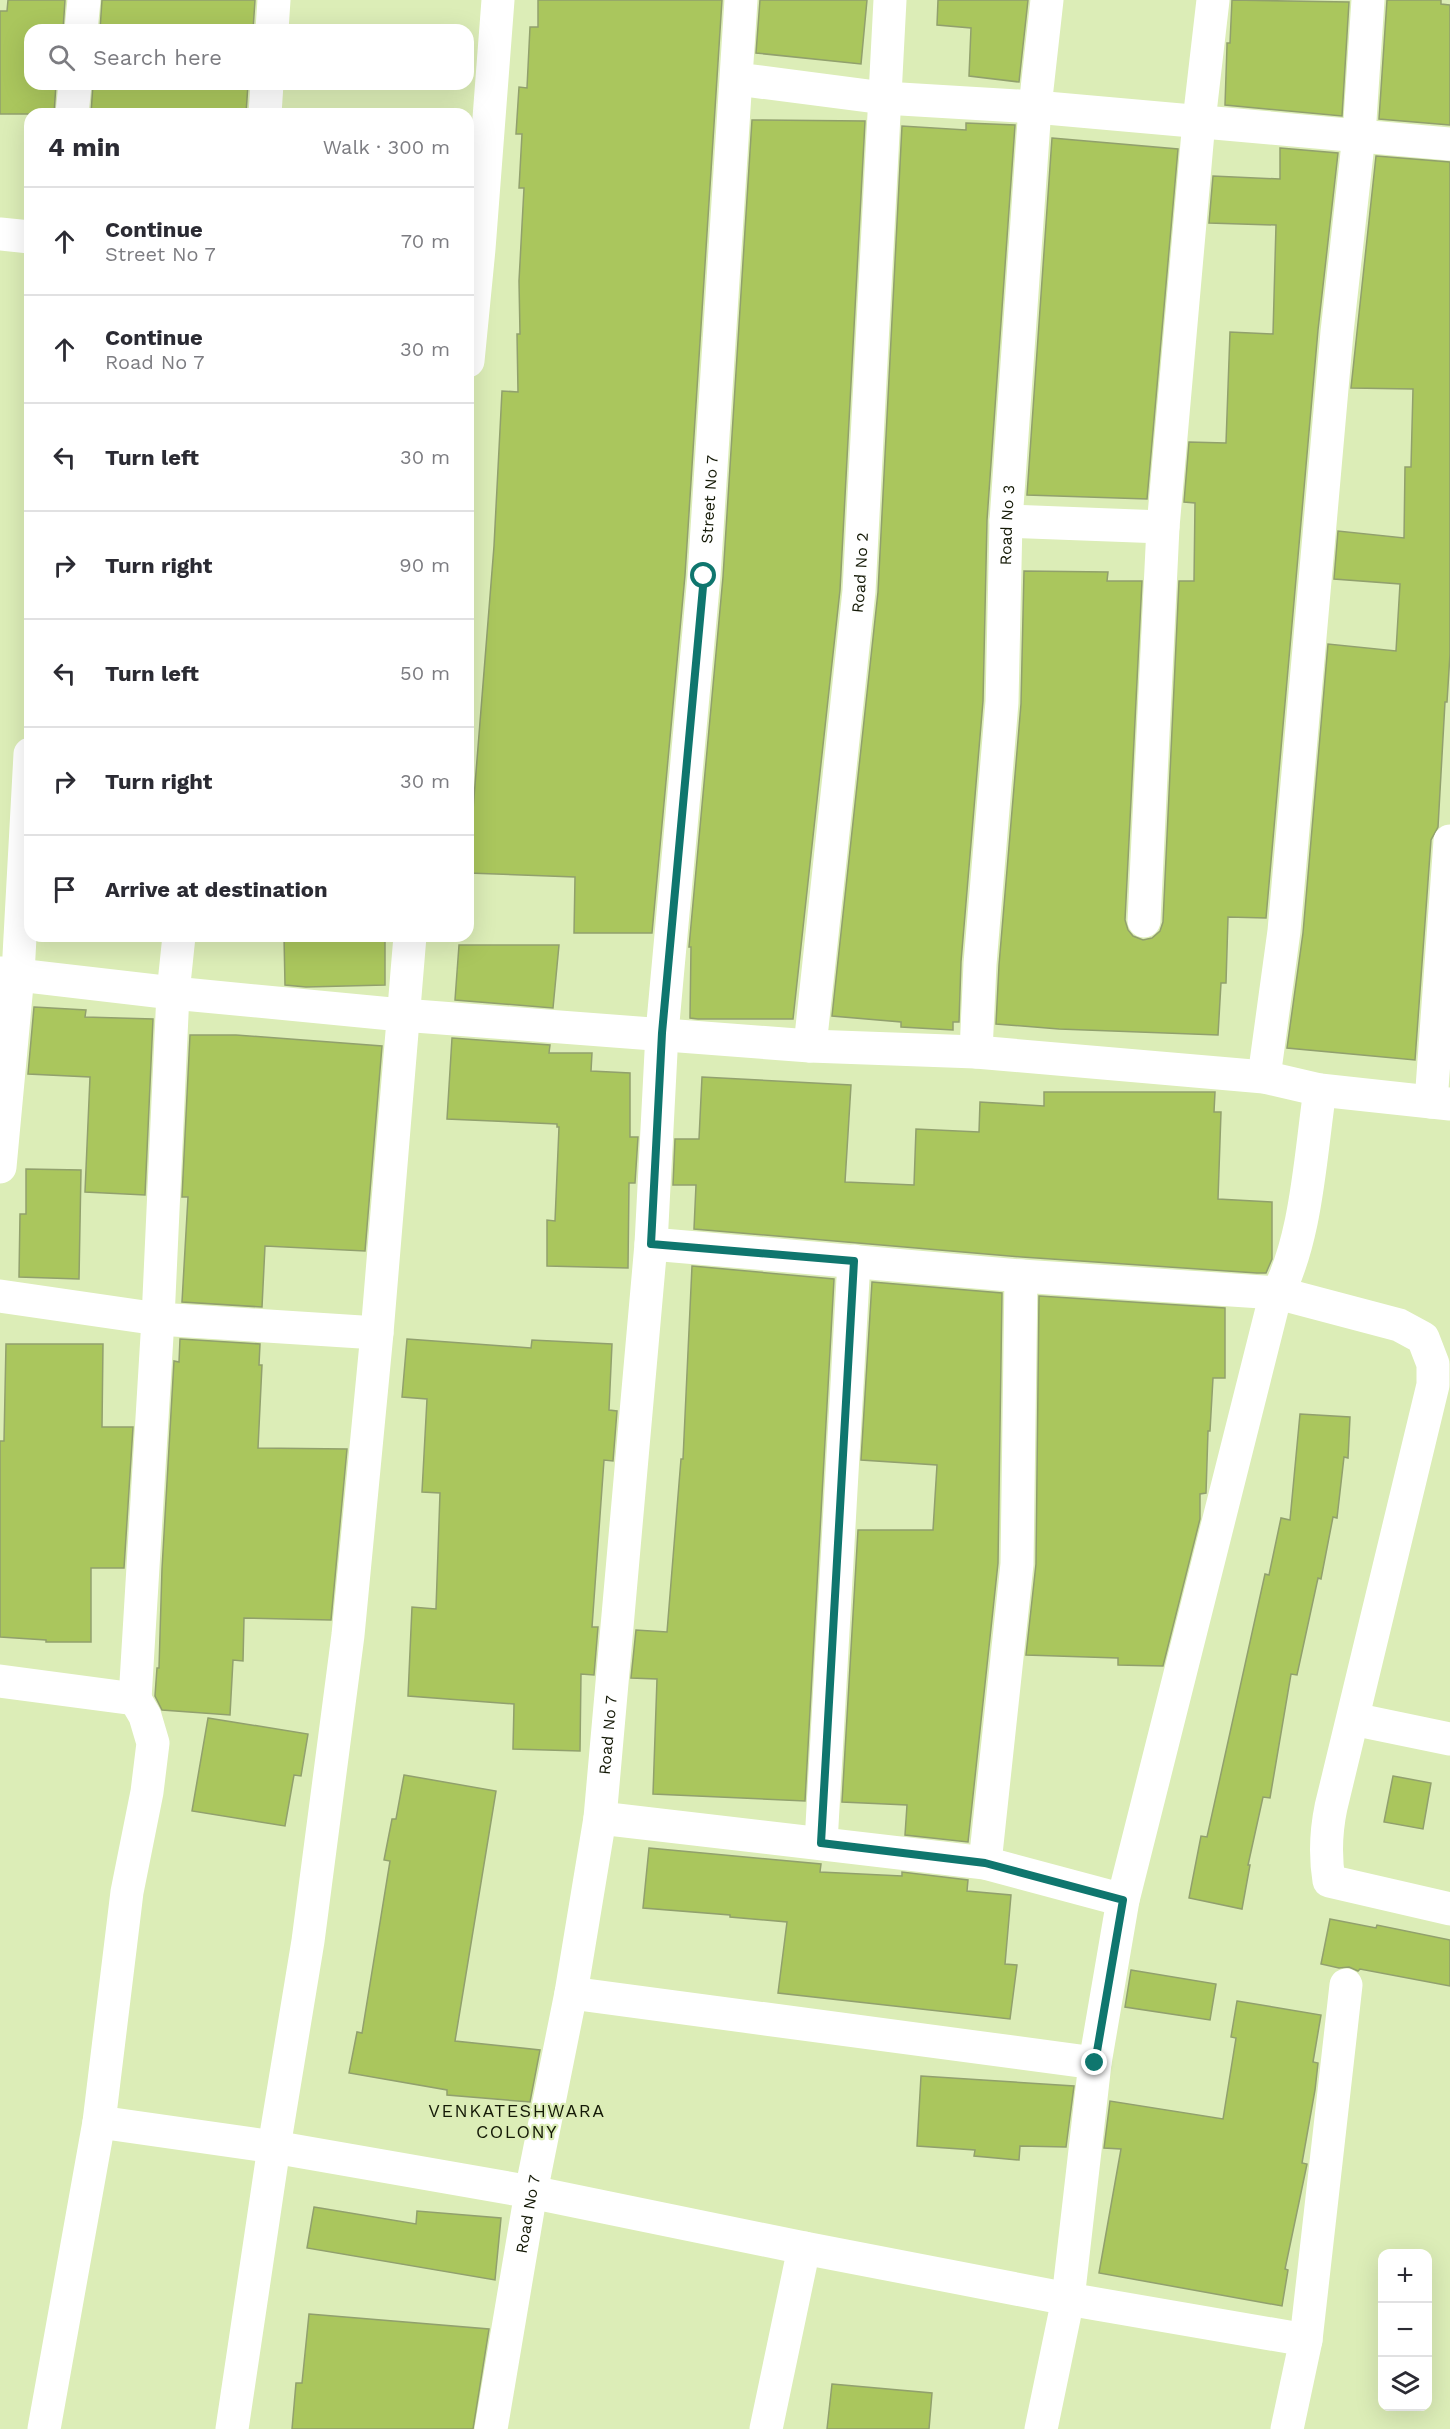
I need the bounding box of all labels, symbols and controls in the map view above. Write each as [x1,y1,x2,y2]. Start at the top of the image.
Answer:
search box [24,24,474,90]
icon: search [45,41,78,74]
text: Search here [93,45,222,70]
text: 4 min [48,132,120,162]
text: Walk · 300 m [323,135,450,159]
text: Continue [105,217,203,242]
icon: ahead [48,225,81,258]
text: 70 m [401,229,450,253]
text: Street No 7 [105,242,216,266]
text: Continue [105,325,203,350]
icon: ahead [48,333,81,366]
text: 30 m [400,337,450,361]
text: Road No 7 [105,350,204,374]
icon: left [48,441,81,474]
text: Turn left [105,445,199,470]
text: 30 m [400,445,450,469]
street label: Street No 7 [697,454,722,544]
street label: Road No 3 [996,484,1019,566]
street label: Road No 2 [848,532,872,614]
icon: right [48,549,81,582]
text: Turn right [105,553,212,578]
text: 90 m [399,553,450,577]
route start [690,562,716,588]
icon: left [48,657,81,690]
text: Turn left [105,661,199,686]
text: 50 m [400,661,450,685]
icon: right [48,765,81,798]
text: Turn right [105,769,212,794]
text: 30 m [400,769,450,793]
icon: arrive [48,873,81,906]
text: Arrive at destination [105,877,328,902]
street label: Road No 7 [595,1695,621,1776]
route end [1081,2049,1107,2075]
district label: VENKATESHWARA COLONY [428,2100,606,2142]
street label: Road No 7 [512,2173,544,2255]
map controls [1378,2249,1432,2411]
button: + [1378,2249,1432,2303]
button: − [1378,2303,1432,2357]
button: layers [1378,2357,1432,2411]

